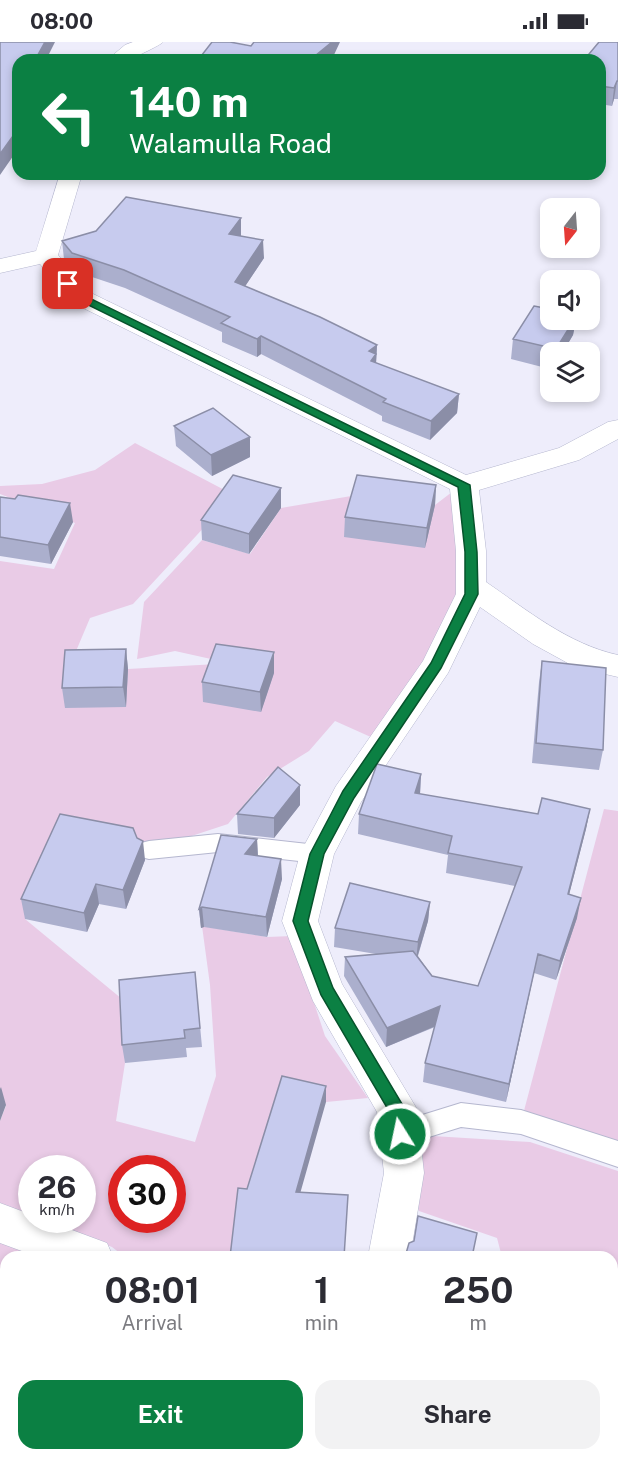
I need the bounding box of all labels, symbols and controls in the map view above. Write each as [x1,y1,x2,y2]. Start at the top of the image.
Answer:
text: 08:00 [30,8,93,34]
text: 140 m [129,77,249,126]
icon: left [30,78,108,156]
text: Walamulla Road [129,127,332,159]
north arrow [540,198,600,258]
map controls [540,198,600,402]
pin [42,258,93,309]
icon: arrive [51,267,84,300]
button: sound [540,270,600,330]
button: layers [540,342,600,402]
position arrow [368,1102,432,1166]
speed limit sign: 30 [108,1155,186,1233]
text: 26 [38,1169,76,1205]
text: km/h [39,1201,75,1218]
text: 08:01 [105,1269,200,1311]
text: 1 [314,1269,329,1311]
text: 250 [443,1269,513,1311]
text: Arrival [121,1311,183,1335]
text: min [305,1311,339,1335]
text: m [470,1311,487,1335]
button: Exit [18,1380,303,1449]
button: Share [315,1380,600,1449]

